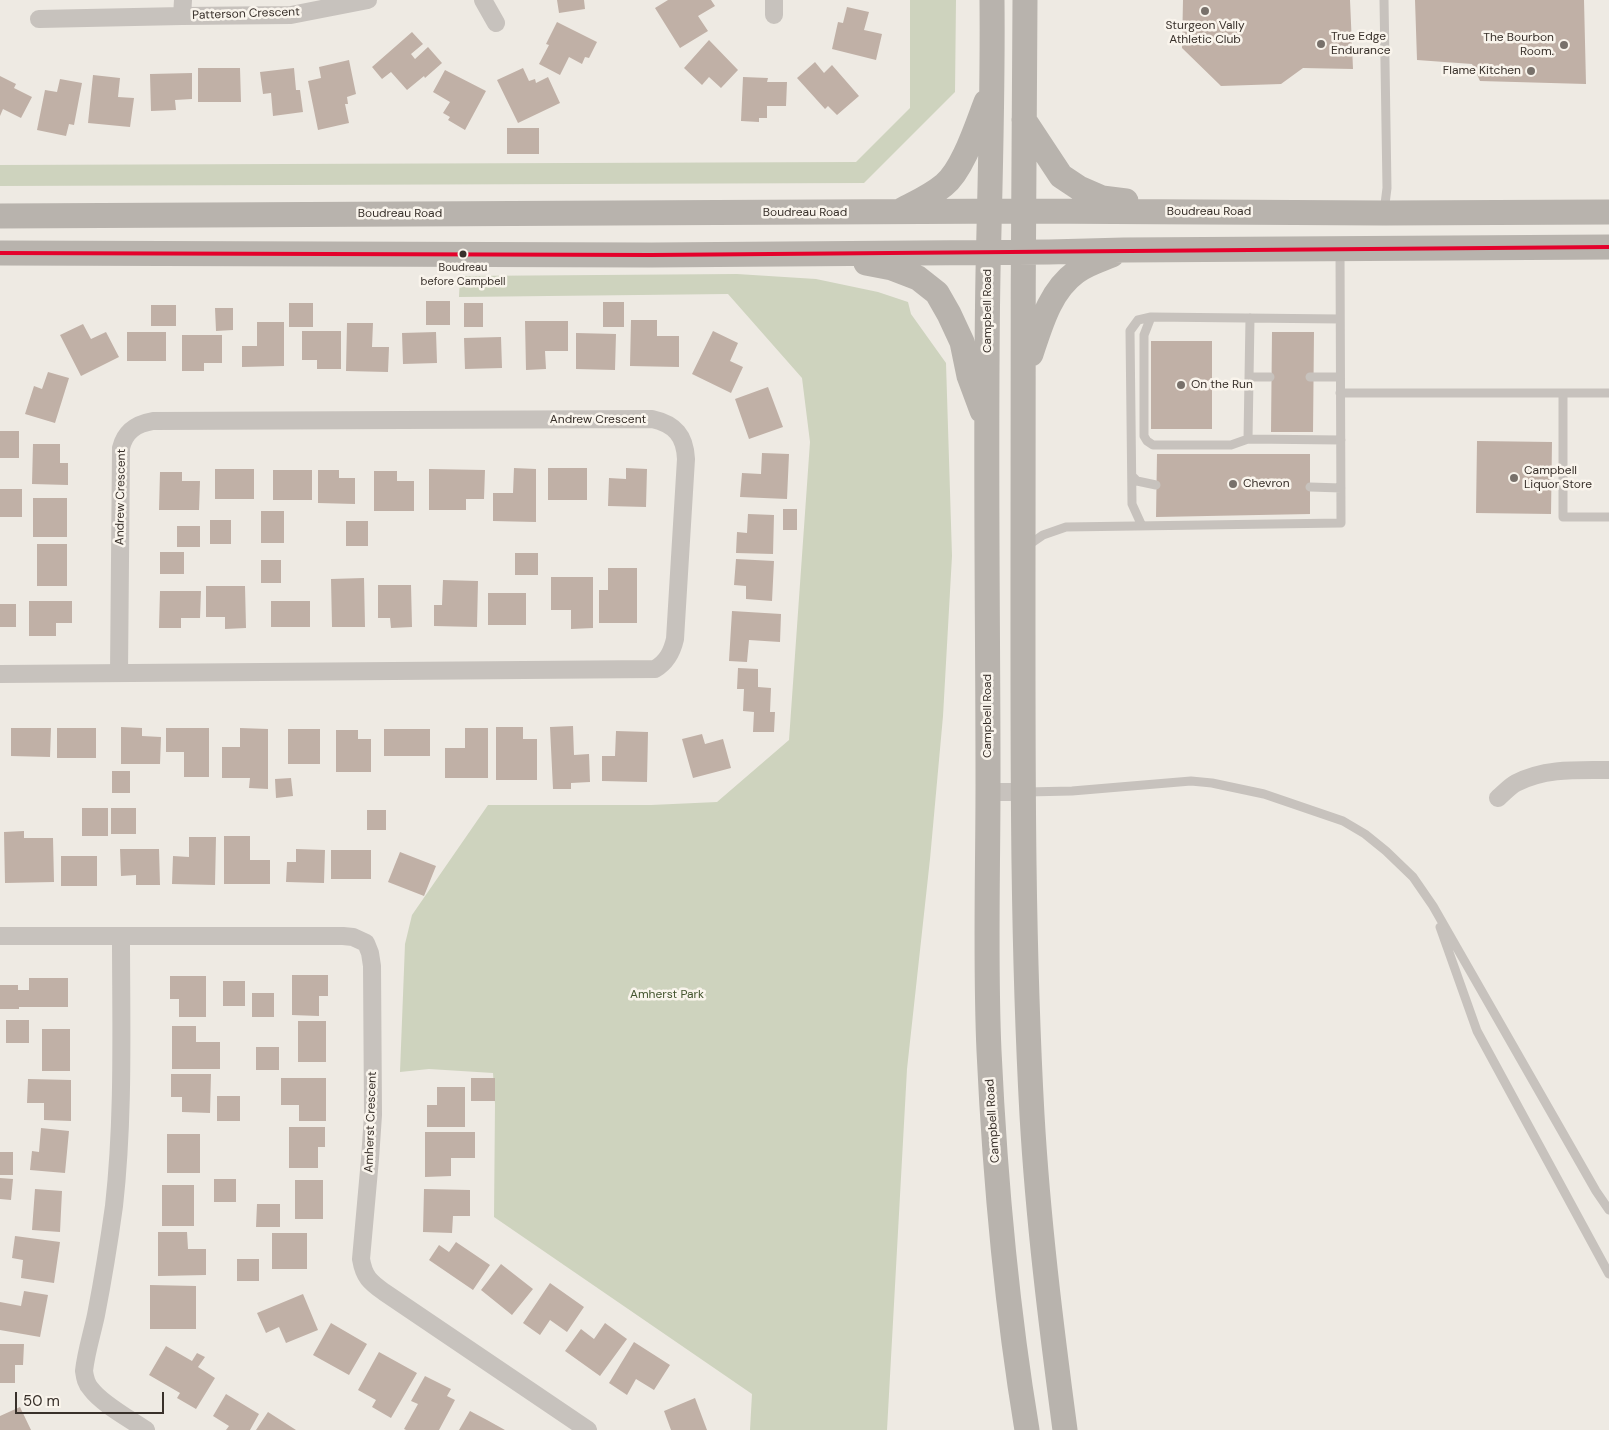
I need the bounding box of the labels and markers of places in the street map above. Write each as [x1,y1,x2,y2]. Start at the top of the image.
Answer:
marker: Sturgeon Vally Athletic Club [1199,5,1211,17]
place label: Sturgeon Vally Athletic Club [1165,19,1245,47]
place label: True Edge Endurance [1331,30,1391,58]
place label: The Bourbon Room. [1483,31,1554,59]
marker: True Edge Endurance [1315,38,1327,50]
marker: The Bourbon Room. [1558,39,1570,51]
place label: Flame Kitchen [1443,64,1521,78]
marker: Flame Kitchen [1525,65,1537,77]
marker: Boudreau before Campbell [458,249,468,259]
place label: Boudreau before Campbell [421,261,505,287]
place label: On the Run [1191,378,1253,392]
marker: On the Run [1175,379,1187,391]
place label: Campbell Liquor Store [1524,464,1592,492]
marker: Campbell Liquor Store [1508,472,1520,484]
place label: Chevron [1243,477,1290,491]
marker: Chevron [1227,478,1239,490]

